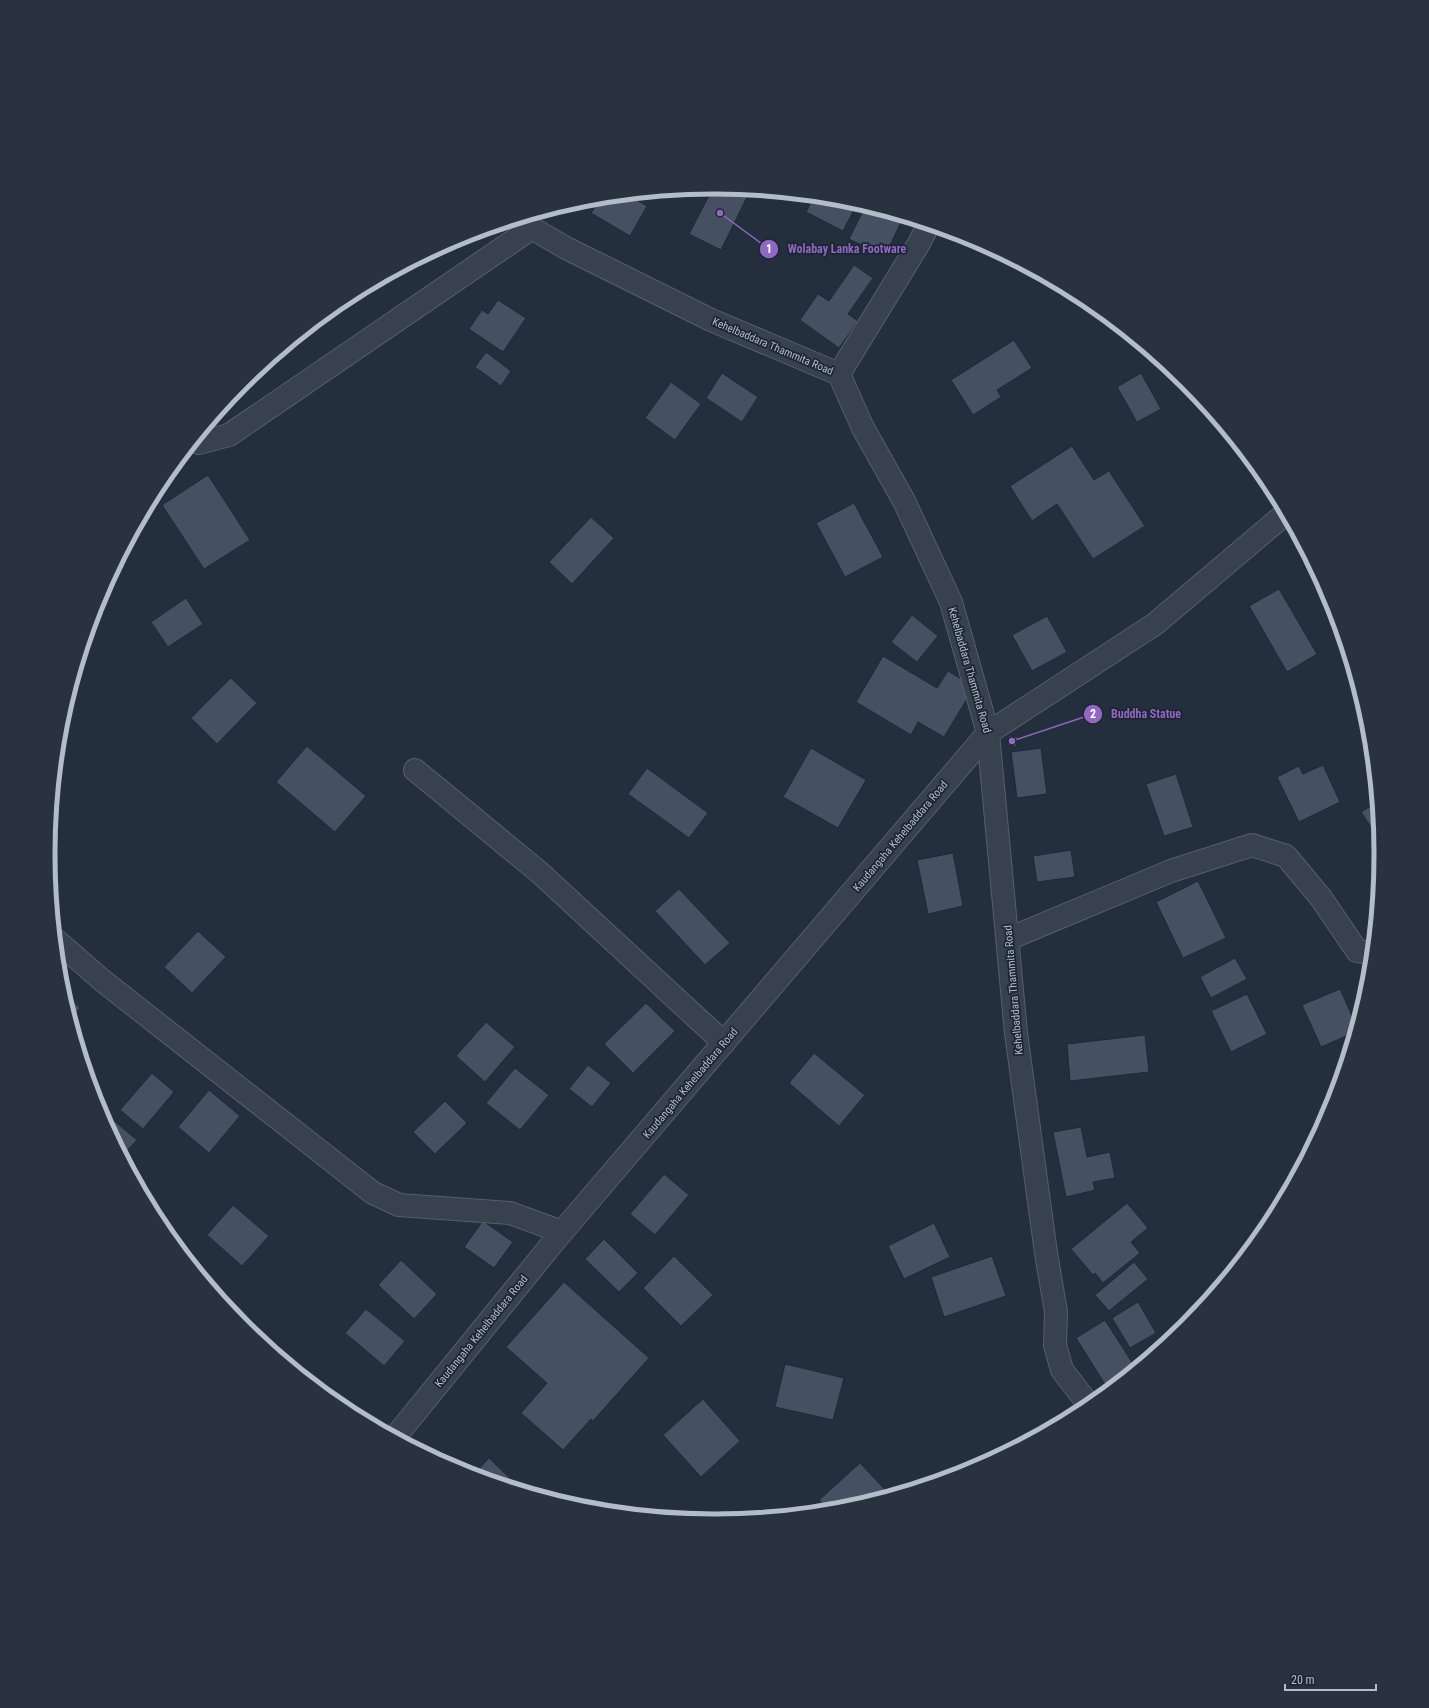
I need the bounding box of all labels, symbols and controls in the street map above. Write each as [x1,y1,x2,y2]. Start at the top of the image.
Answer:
callout: Wolabay Lanka Footware [759,237,914,261]
text: 1 [766,242,772,256]
text: Wolabay Lanka Footware [788,242,907,256]
street label: Kehelbaddara Thammita Road [710,315,835,378]
street label: Kehelbaddara Thammita Road [945,606,994,734]
callout: Buddha Statue [1083,702,1189,726]
text: 2 [1090,707,1096,721]
text: Buddha Statue [1111,707,1181,721]
street label: Kaudangaha Kehelbaddara Road [850,778,950,894]
street label: Kehelbaddara Thammita Road [1001,925,1026,1055]
street label: Kaudangaha Kehelbaddara Road [640,1025,740,1141]
street label: Kaudangaha Kehelbaddara Road [432,1273,531,1390]
scale bar [1285,1666,1376,1692]
text: 20 m [1291,1673,1315,1687]

